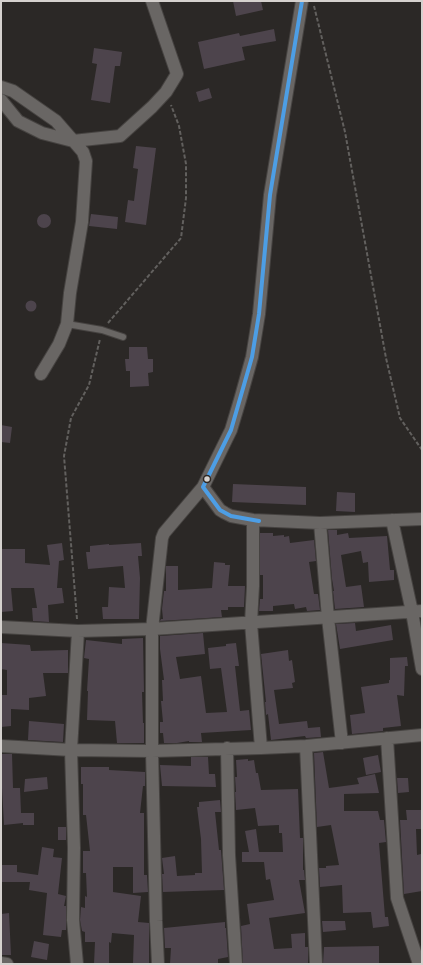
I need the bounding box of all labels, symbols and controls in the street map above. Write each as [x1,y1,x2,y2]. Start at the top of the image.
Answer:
unlabelled marker [202,474,212,484]

